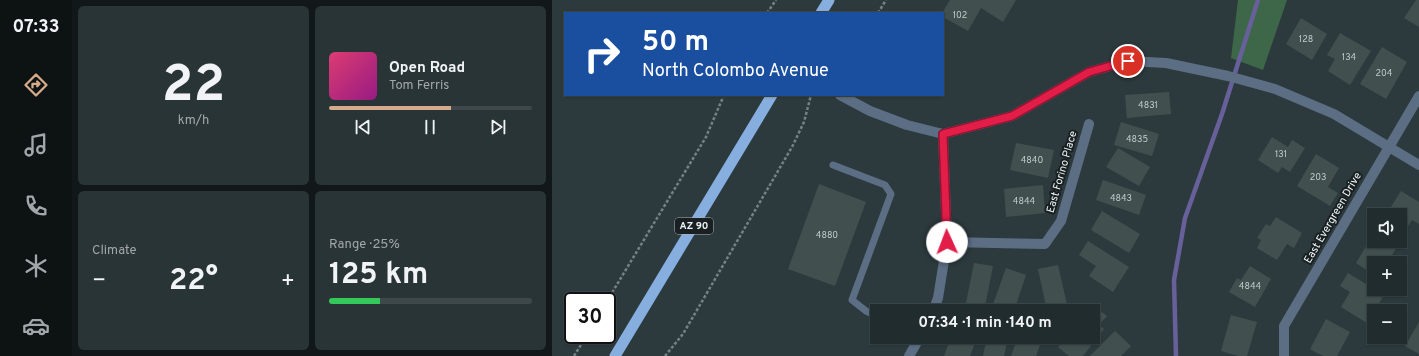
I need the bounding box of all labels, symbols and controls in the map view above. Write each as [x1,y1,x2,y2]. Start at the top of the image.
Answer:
house number: 102 [953,10,967,21]
text: 07:33 [12,16,60,39]
text: 50 m [642,25,709,61]
icon: right [576,28,628,80]
house number: 128 [1299,34,1313,45]
pin [1111,44,1145,78]
icon: arrive [1117,50,1139,72]
house number: 134 [1342,52,1357,63]
text: 22 [162,54,225,120]
text: Open Road [389,59,465,78]
text: North Colombo Avenue [642,60,829,83]
house number: 204 [1376,68,1393,79]
icon: directions [22,71,50,99]
text: Tom Ferris [389,78,449,94]
house number: 4831 [1138,100,1158,111]
text: km/h [178,113,209,129]
icon: previous [352,116,374,138]
icon: pause [419,116,441,138]
icon: next [487,116,509,138]
street label: East Forino Place [1044,129,1080,215]
icon: music [22,131,50,159]
house number: 4835 [1126,134,1148,145]
house number: 131 [1275,149,1287,160]
house number: 4840 [1021,155,1043,166]
street label: East Evergreen Drive [1301,170,1365,266]
house number: 203 [1310,172,1326,183]
icon: phone [22,192,50,220]
house number: 4843 [1110,193,1132,204]
house number: 4844 [1013,196,1036,207]
map controls [1367,208,1407,344]
button: sound [1367,208,1407,248]
road number: AZ 90 [675,218,713,234]
position arrow [926,221,968,263]
house number: 4880 [816,230,838,241]
text: Range · 25% [329,237,400,253]
text: Climate [92,243,137,259]
icon: climate [22,252,50,280]
button: + [1367,256,1407,296]
text: 125 km [329,257,428,294]
text: 22° [169,263,218,300]
text: − [92,268,106,295]
text: + [281,268,295,295]
house number: 4844 [1239,281,1262,292]
speed limit sign: 30 [564,292,616,344]
button: − [1367,304,1407,344]
icon: car [22,312,50,340]
text: 07:34 · 1 min · 140 m [918,314,1052,333]

